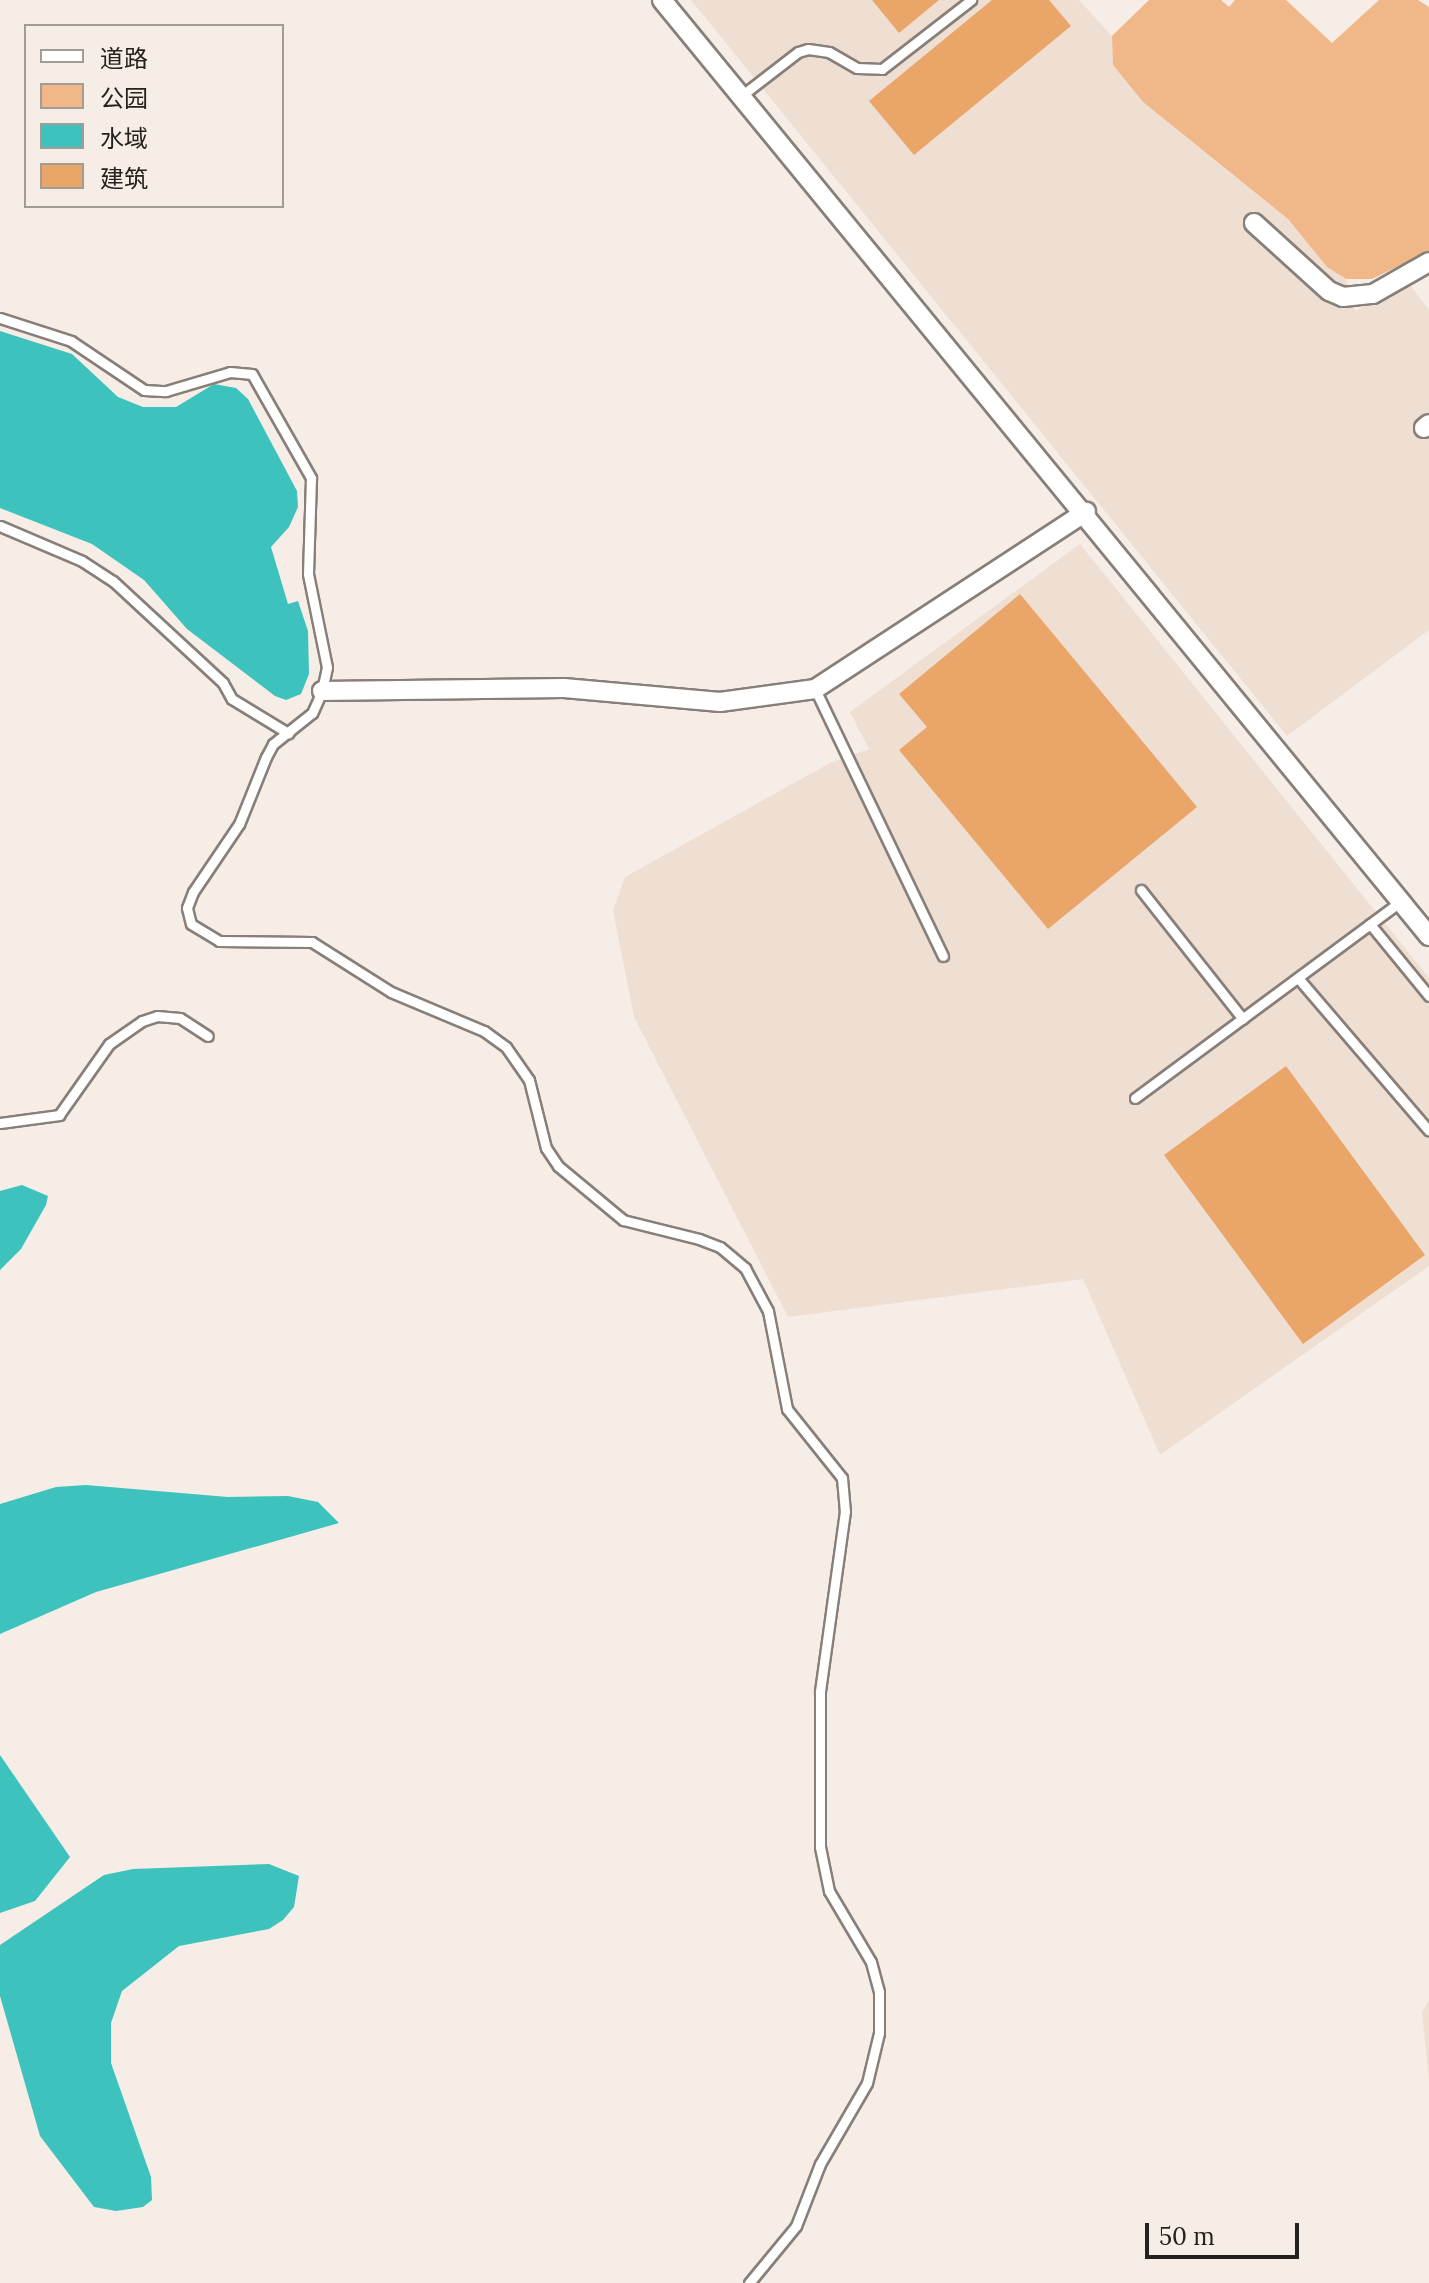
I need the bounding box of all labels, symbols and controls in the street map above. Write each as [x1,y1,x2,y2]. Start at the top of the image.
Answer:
legend [24,24,284,208]
text: 道路 [100,43,148,74]
text: 公园 [100,83,148,114]
text: 水域 [100,123,148,154]
text: 建筑 [100,163,148,194]
scale bar [1149,2207,1303,2257]
text: 50 m [1159,2221,1215,2252]

